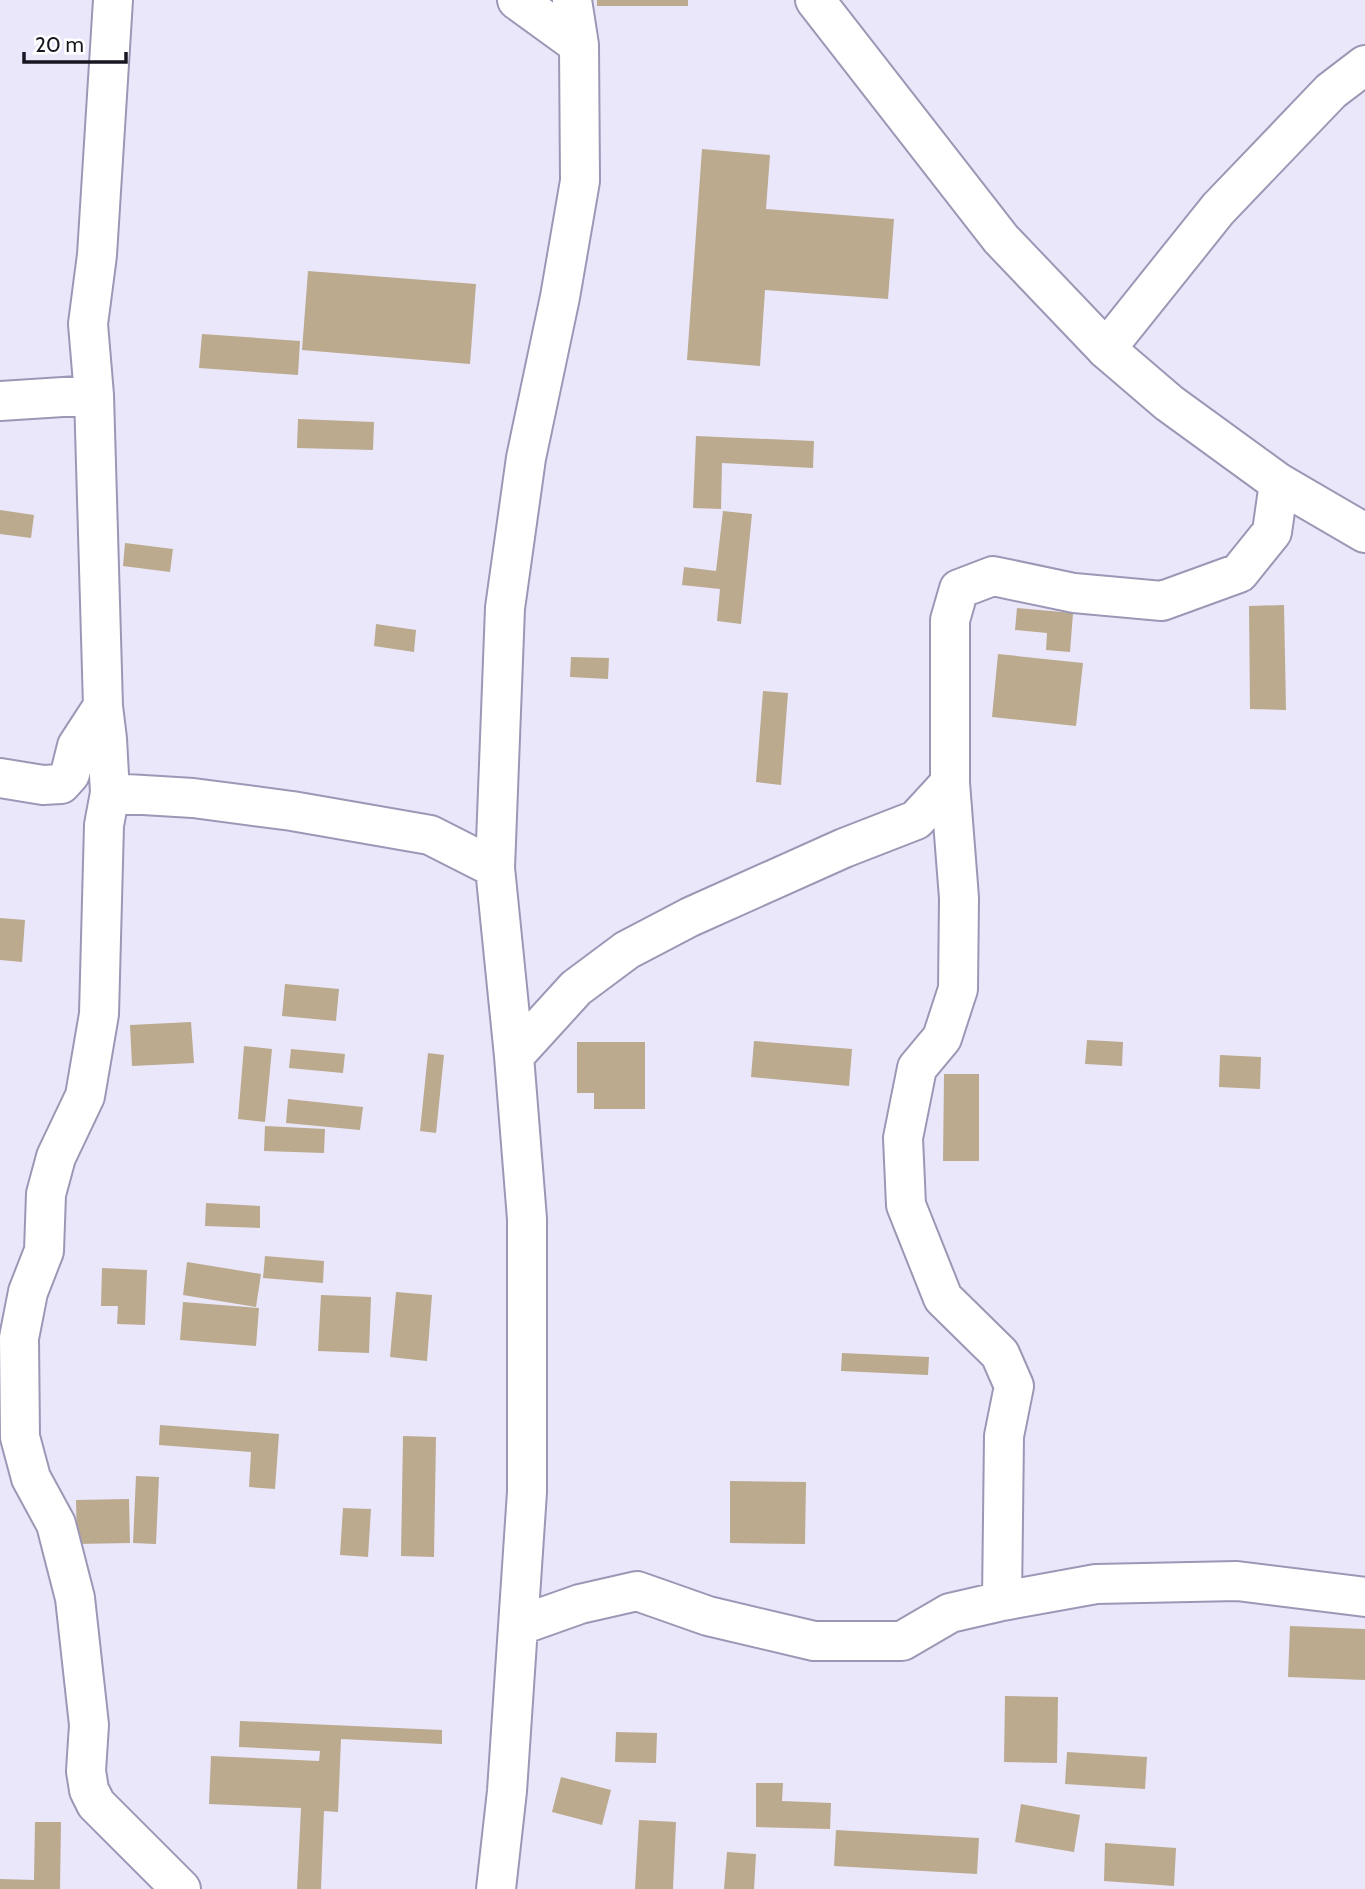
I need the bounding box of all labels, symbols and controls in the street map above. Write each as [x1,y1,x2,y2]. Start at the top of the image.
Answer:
scale bar [24,21,126,65]
text: 20 m [35,32,84,57]

